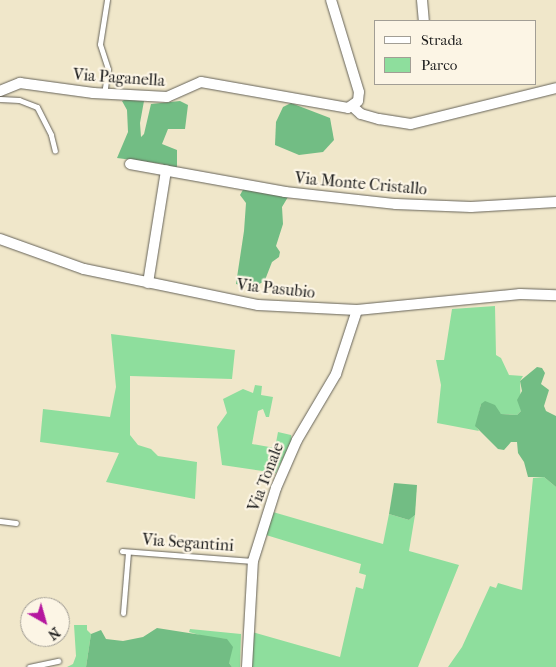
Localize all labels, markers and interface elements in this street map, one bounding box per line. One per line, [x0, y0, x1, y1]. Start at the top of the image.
legend [374, 20, 536, 85]
text: Strada [421, 31, 463, 49]
text: Parco [421, 56, 457, 74]
street label: Via Paganella [72, 65, 166, 91]
street label: Via Monte Cristallo [294, 169, 428, 199]
street label: Via Pasubio [236, 275, 316, 303]
street label: Via Tonale [244, 440, 288, 514]
street label: Via Segantini [142, 530, 234, 556]
north arrow [20, 597, 70, 647]
text: N [45, 623, 63, 643]

